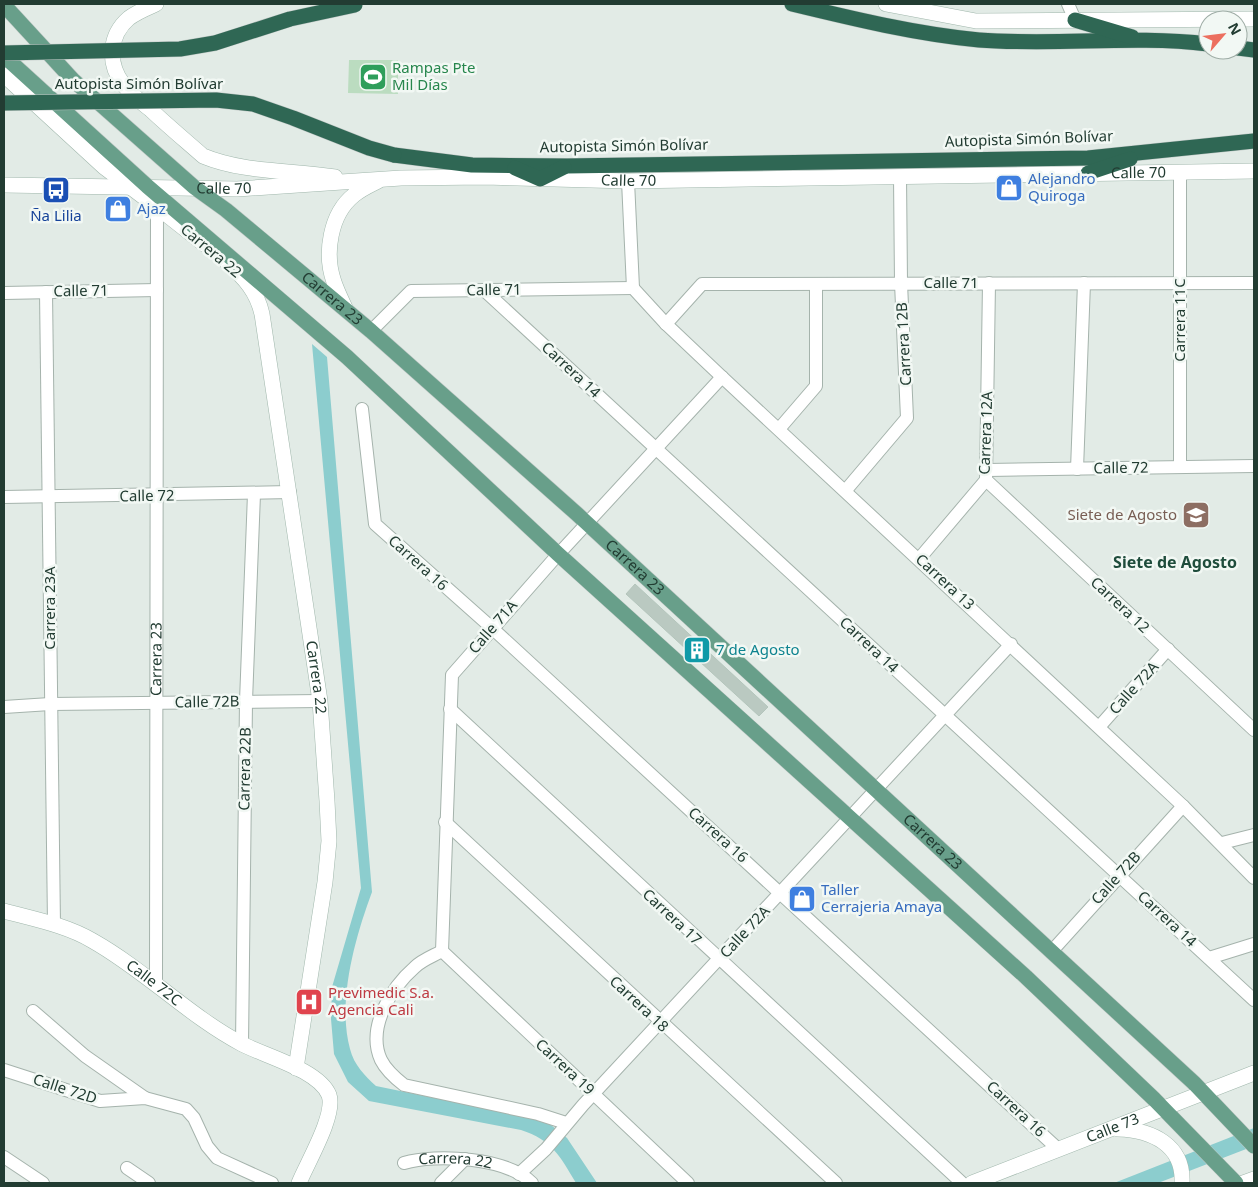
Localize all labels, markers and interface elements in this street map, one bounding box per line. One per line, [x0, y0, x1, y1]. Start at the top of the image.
north arrow [1198, 10, 1248, 60]
text: N [1224, 19, 1246, 38]
place label: Rampas Pte Mil Días [392, 57, 475, 94]
sports icon: Rampas Pte Mil Días [358, 62, 388, 92]
street label: Autopista Simón Bolívar [55, 73, 223, 93]
street label: Autopista Simón Bolívar [944, 125, 1114, 151]
street label: Autopista Simón Bolívar [540, 134, 708, 156]
street label: Calle 70 [1111, 161, 1166, 182]
place label: Alejandro Quiroga [1028, 168, 1096, 205]
street label: Calle 70 [601, 169, 656, 190]
shop icon: Alejandro Quiroga [994, 173, 1024, 203]
bus stop icon: Ña Lilia [41, 175, 71, 205]
street label: Calle 70 [196, 177, 252, 198]
shop icon: Ajaz [103, 194, 133, 224]
place label: Ajaz [137, 198, 166, 218]
place label: Ña Lilia [30, 205, 82, 225]
street label: Carrera 22 [177, 219, 246, 282]
street label: Carrera 23 [298, 266, 367, 329]
street label: Calle 71 [923, 272, 979, 292]
street label: Carrera 11C [1169, 278, 1189, 362]
street label: Calle 71 [466, 279, 522, 299]
street label: Calle 71 [53, 280, 109, 300]
street label: Carrera 12B [891, 302, 915, 386]
street label: Carrera 14 [538, 337, 606, 402]
street label: Carrera 12A [974, 391, 996, 475]
street label: Calle 72 [1093, 457, 1149, 477]
street label: Calle 72 [119, 485, 175, 505]
school or university icon: Siete de Agosto [1181, 500, 1211, 530]
place label: Siete de Agosto [1068, 504, 1177, 524]
street label: Carrera 16 [385, 530, 453, 594]
street label: Carrera 23 [602, 534, 670, 599]
street label: Carrera 13 [912, 549, 979, 614]
district label: Siete de Agosto [1113, 551, 1237, 573]
street label: Carrera 23A [39, 566, 59, 650]
street label: Carrera 12 [1087, 572, 1154, 637]
street label: Calle 71A [463, 595, 521, 657]
street label: Carrera 14 [836, 612, 904, 677]
street label: Carrera 23 [145, 622, 165, 696]
building icon: 7 de Agosto [682, 635, 712, 665]
street label: Carrera 22 [302, 639, 332, 715]
place label: 7 de Agosto [716, 639, 800, 659]
street label: Calle 72A [1104, 656, 1163, 718]
street label: Calle 72B [174, 690, 240, 712]
street label: Carrera 22B [233, 727, 255, 811]
street label: Carrera 16 [685, 802, 753, 866]
street label: Carrera 23 [899, 809, 967, 874]
street label: Calle 72B [1086, 847, 1144, 908]
place label: Taller Cerrajeria Amaya [821, 879, 942, 916]
street label: Carrera 17 [639, 884, 706, 949]
shop icon: Taller Cerrajeria Amaya [787, 884, 817, 914]
street label: Carrera 14 [1134, 886, 1202, 951]
street label: Calle 72A [715, 901, 774, 962]
street label: Calle 72C [123, 954, 187, 1010]
street label: Carrera 18 [606, 971, 673, 1036]
place label: Previmedic S.a. Agencia Cali [328, 982, 434, 1019]
hospital icon: Previmedic S.a. Agencia Cali [294, 987, 324, 1017]
street label: Carrera 19 [532, 1034, 599, 1099]
street label: Calle 72D [31, 1068, 100, 1108]
street label: Carrera 16 [983, 1076, 1050, 1141]
street label: Calle 73 [1083, 1108, 1142, 1147]
street label: Carrera 22 [417, 1147, 494, 1172]

